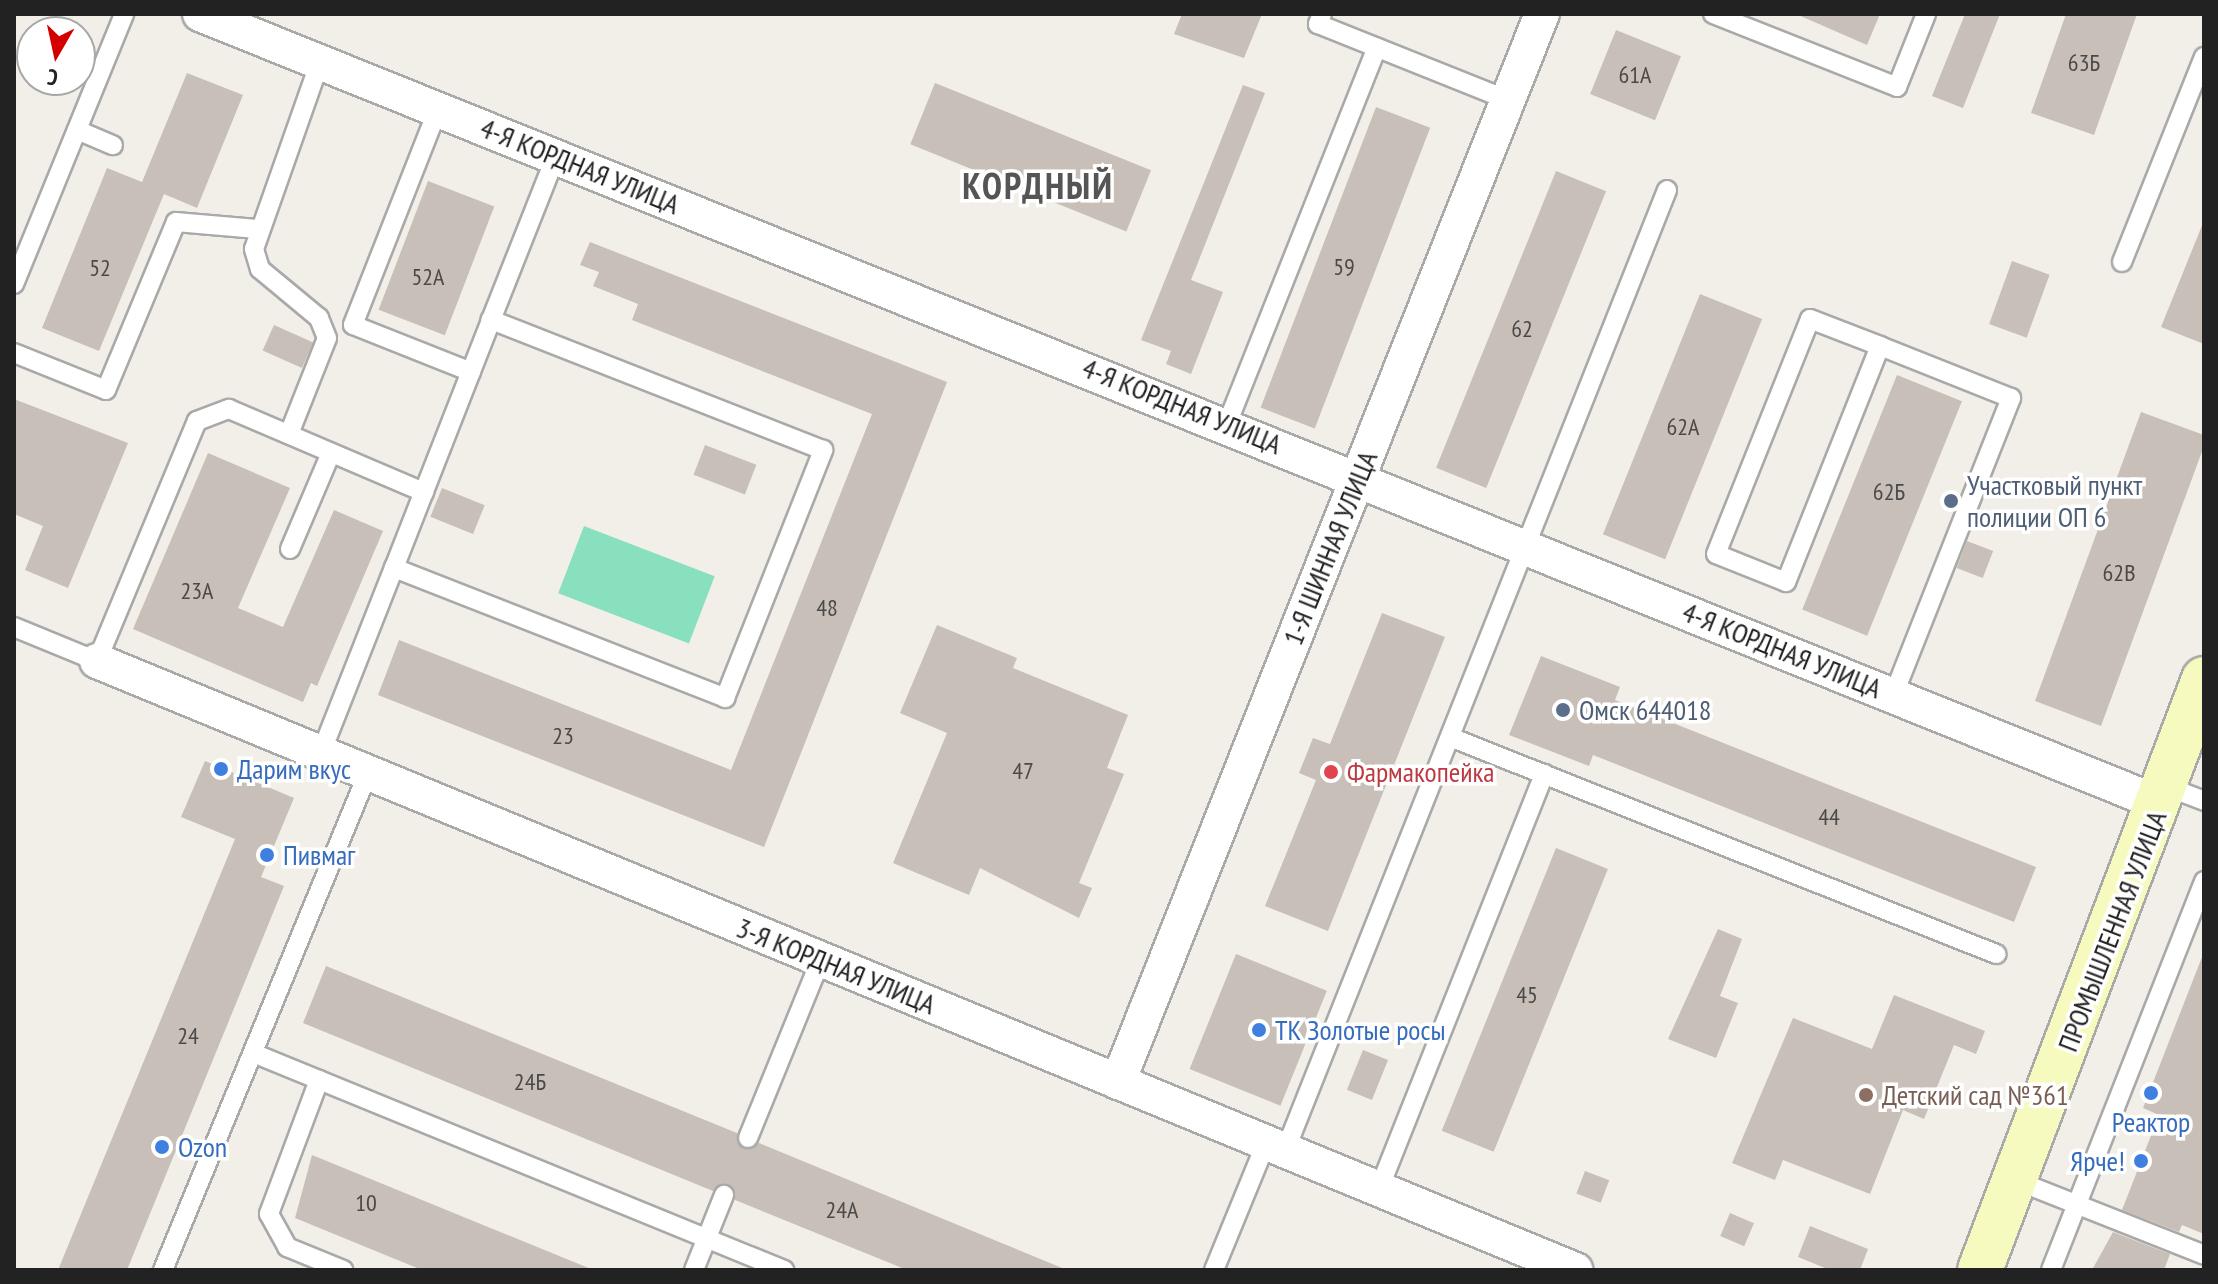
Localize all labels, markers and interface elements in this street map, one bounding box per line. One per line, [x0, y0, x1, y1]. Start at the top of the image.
north arrow [16, 16, 96, 96]
house number: 63Б [2068, 49, 2100, 77]
house number: 61А [1619, 61, 1651, 89]
text: С [45, 63, 60, 92]
street label: 4-Я КОРДНАЯ УЛИЦА [475, 111, 685, 221]
district label: КОРДНЫЙ [962, 164, 1114, 208]
house number: 59 [1333, 253, 1355, 281]
house number: 52 [89, 254, 111, 282]
house number: 52А [412, 263, 444, 291]
house number: 62 [1511, 315, 1533, 343]
street label: 4-Я КОРДНАЯ УЛИЦА [1077, 351, 1287, 461]
house number: 62А [1667, 413, 1699, 441]
street label: 1-Я ШИННАЯ УЛИЦА [1276, 446, 1384, 650]
place label: Участковый пункт полиции ОП 6 [1967, 468, 2142, 534]
house number: 62Б [1873, 478, 1905, 506]
marker: Участковый пункт полиции ОП 6 [1942, 492, 1960, 510]
house number: 62В [2103, 559, 2135, 587]
house number: 23А [181, 577, 213, 605]
house number: 48 [816, 594, 838, 622]
street label: 4-Я КОРДНАЯ УЛИЦА [1677, 595, 1887, 705]
place label: Омск 644018 [1579, 693, 1711, 727]
marker: Омск 644018 [1554, 701, 1572, 719]
house number: 23 [552, 722, 574, 750]
place label: Дарим вкус [237, 752, 351, 786]
place label: Фармакопейка [1347, 755, 1495, 789]
house number: 47 [1012, 757, 1034, 785]
marker: Дарим вкус [212, 760, 230, 778]
marker: Фармакопейка [1322, 763, 1340, 781]
house number: 44 [1818, 803, 1840, 831]
street label: ПРОМЫШЛЕННАЯ УЛИЦА [2051, 806, 2173, 1056]
place label: Пивмаг [283, 838, 355, 872]
marker: Пивмаг [258, 846, 276, 864]
street label: 3-Я КОРДНАЯ УЛИЦА [731, 911, 941, 1021]
house number: 45 [1516, 981, 1538, 1009]
place label: ТК Золотые росы [1275, 1013, 1445, 1047]
marker: ТК Золотые росы [1250, 1021, 1268, 1039]
house number: 24 [177, 1022, 199, 1050]
house number: 24Б [514, 1068, 546, 1096]
place label: Детский сад №361 [1882, 1078, 2069, 1112]
marker: Реактор [2142, 1084, 2160, 1102]
marker: Детский сад №361 [1857, 1086, 1875, 1104]
place label: Реактор [2112, 1105, 2190, 1139]
place label: Ozon [178, 1130, 227, 1164]
marker: Ozon [153, 1138, 171, 1156]
place label: Ярче! [2070, 1144, 2125, 1178]
marker: Ярче! [2132, 1152, 2150, 1170]
house number: 10 [355, 1189, 377, 1217]
house number: 24А [826, 1196, 858, 1224]

